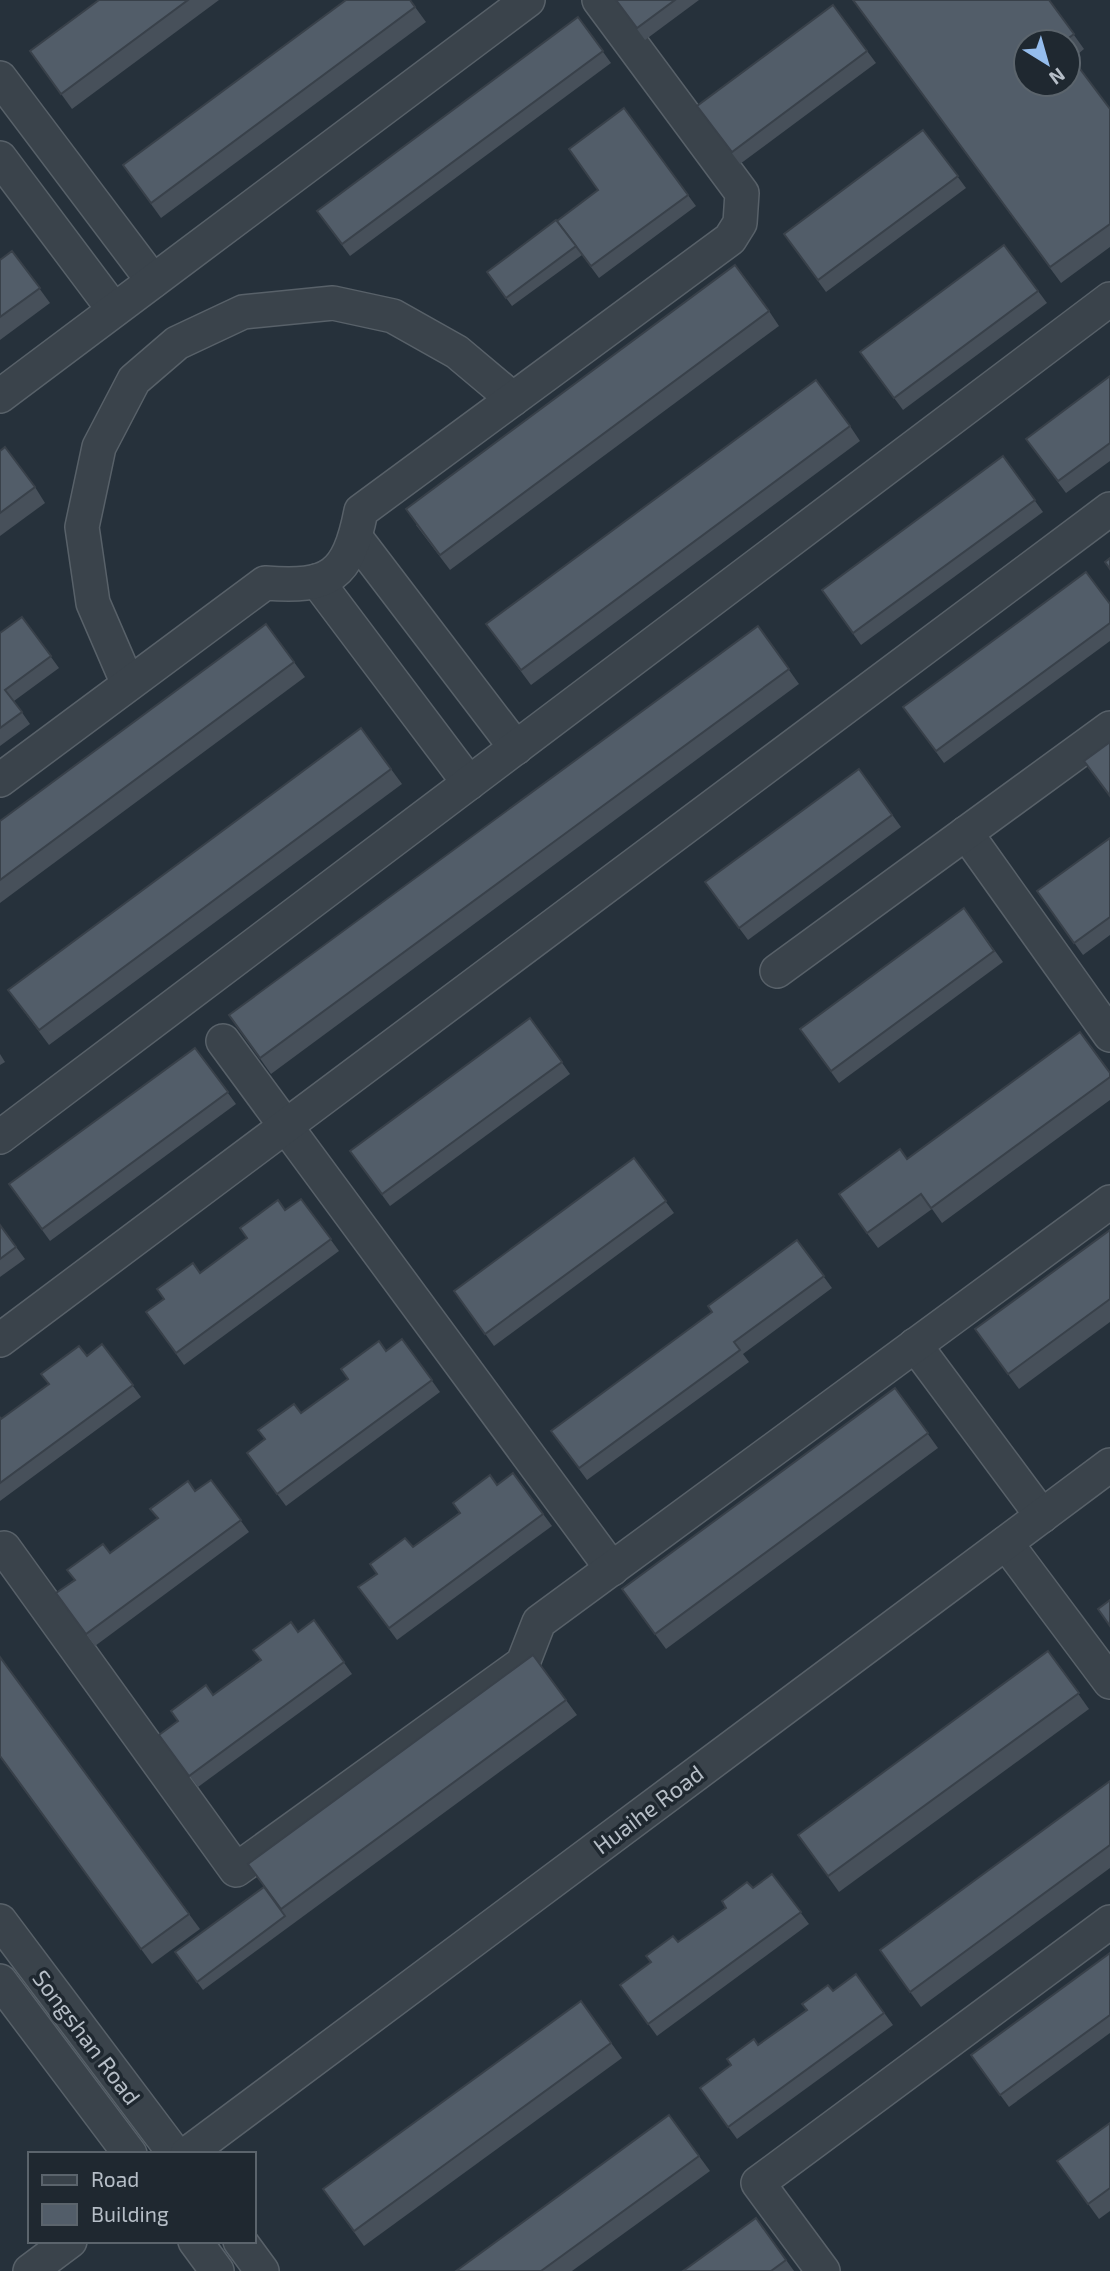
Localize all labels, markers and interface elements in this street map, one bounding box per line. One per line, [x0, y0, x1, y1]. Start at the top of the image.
north arrow [1012, 28, 1082, 98]
text: N [1045, 64, 1070, 90]
street label: Huaihe Road [587, 1759, 709, 1859]
street label: Songshan Road [27, 1964, 147, 2110]
legend [28, 2152, 256, 2243]
text: Road [91, 2166, 139, 2191]
text: Building [91, 2201, 169, 2226]

